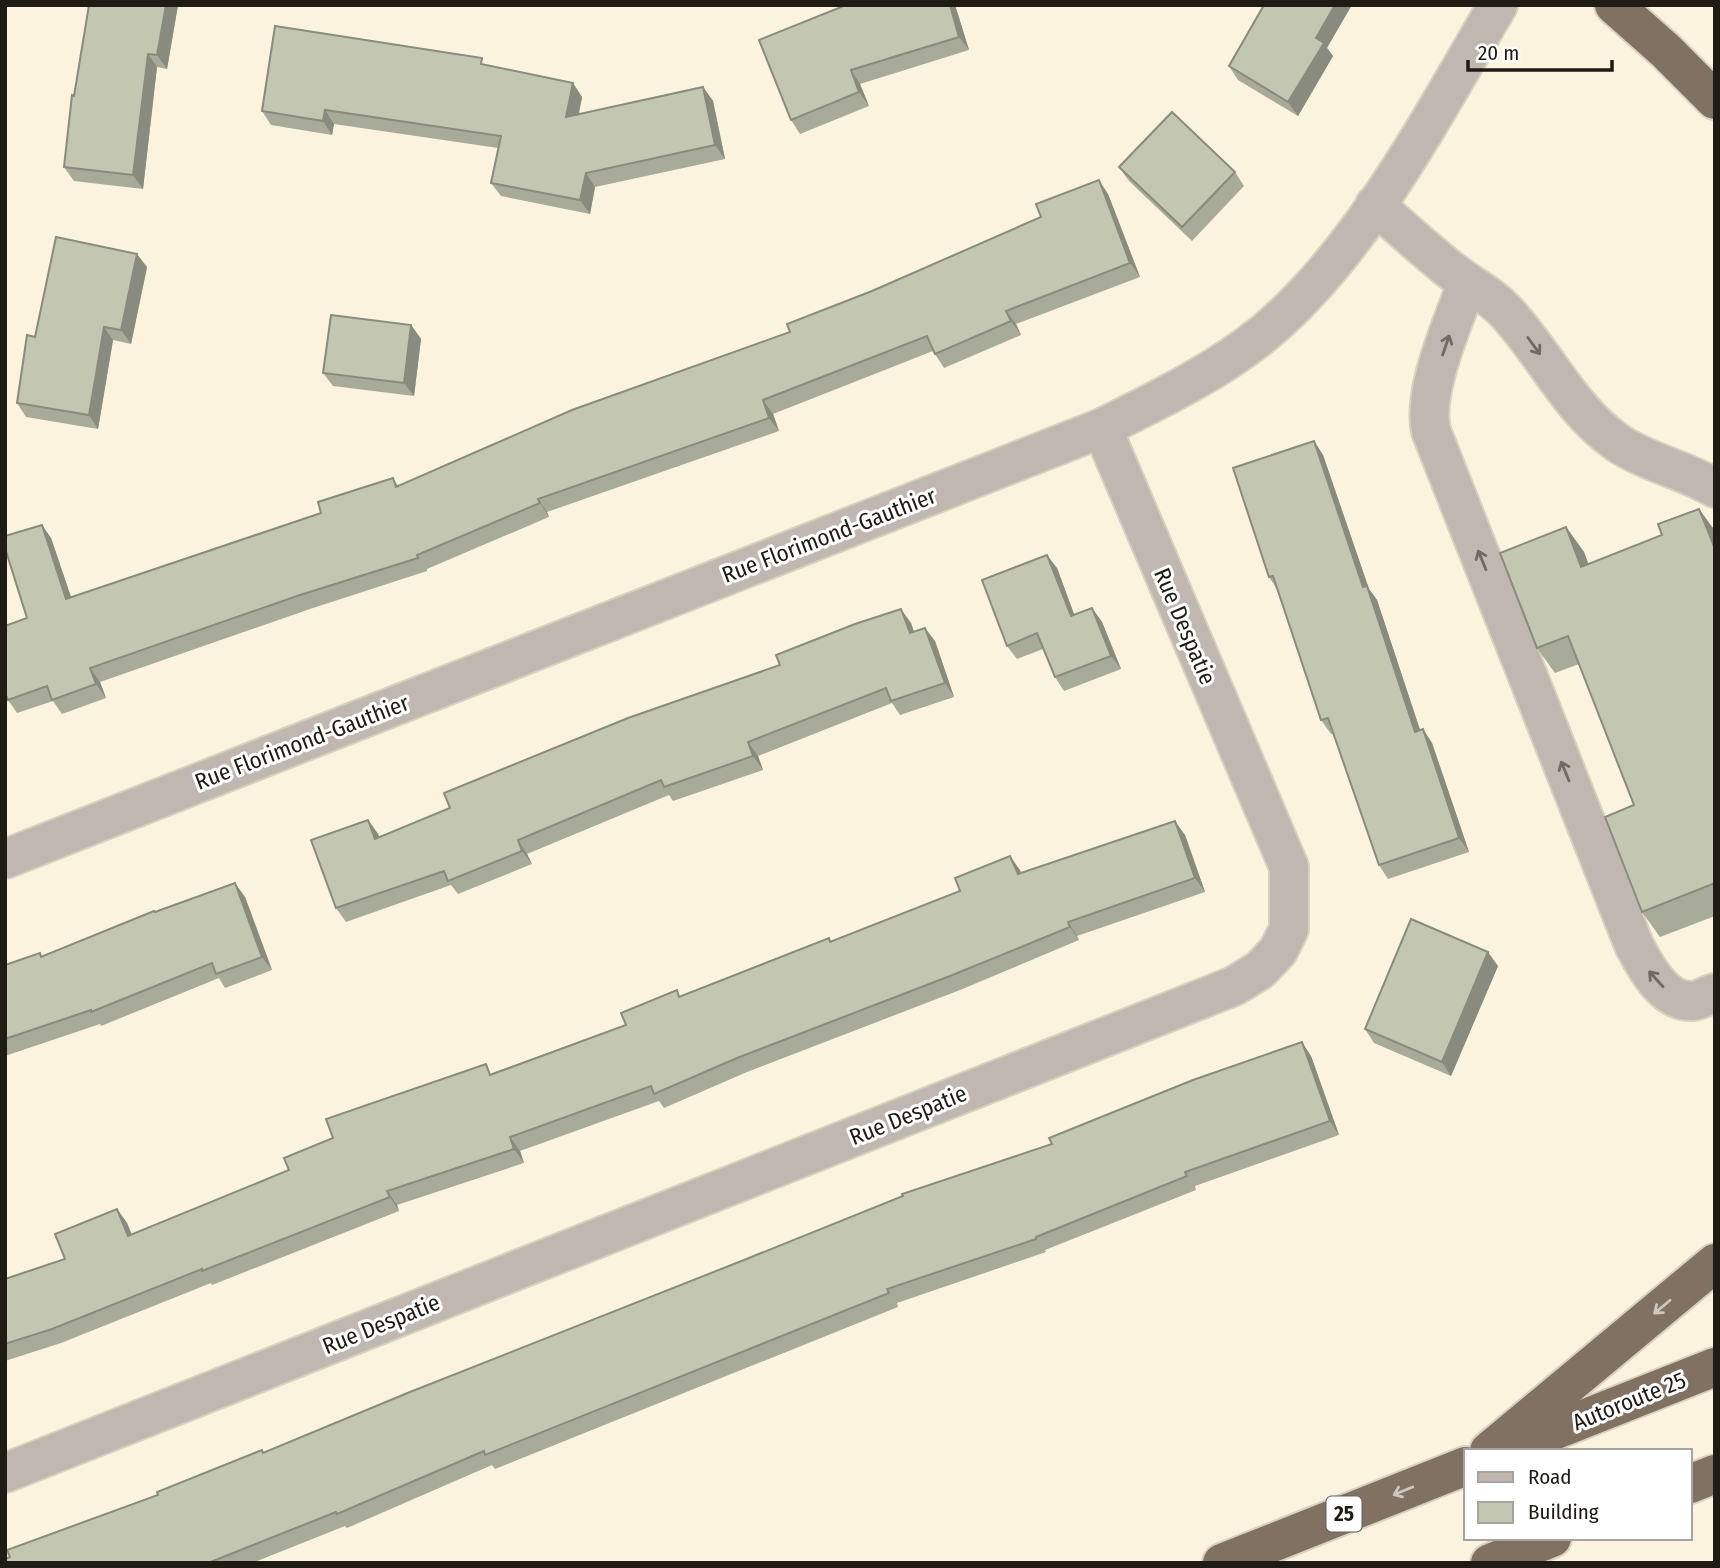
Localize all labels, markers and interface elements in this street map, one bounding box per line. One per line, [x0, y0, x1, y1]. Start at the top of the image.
scale bar [1468, 28, 1612, 72]
text: 20 m [1478, 40, 1519, 66]
one-way arrow [1441, 335, 1453, 357]
one-way arrow [1526, 337, 1541, 355]
street label: Rue Florimond-Gauthier [718, 481, 940, 589]
one-way arrow [1474, 549, 1487, 571]
street label: Rue Despatie [1148, 564, 1222, 688]
street label: Rue Florimond-Gauthier [191, 688, 413, 796]
one-way arrow [1558, 761, 1571, 783]
one-way arrow [1647, 971, 1664, 988]
street label: Rue Despatie [845, 1079, 971, 1151]
street label: Rue Despatie [318, 1288, 444, 1360]
one-way arrow [1654, 1299, 1672, 1314]
street label: Autoroute 25 [1568, 1366, 1690, 1436]
legend [1464, 1449, 1692, 1540]
text: Road [1528, 1464, 1572, 1490]
one-way arrow [1392, 1485, 1414, 1498]
road number: 25 [1326, 1496, 1362, 1532]
text: Building [1528, 1499, 1599, 1525]

